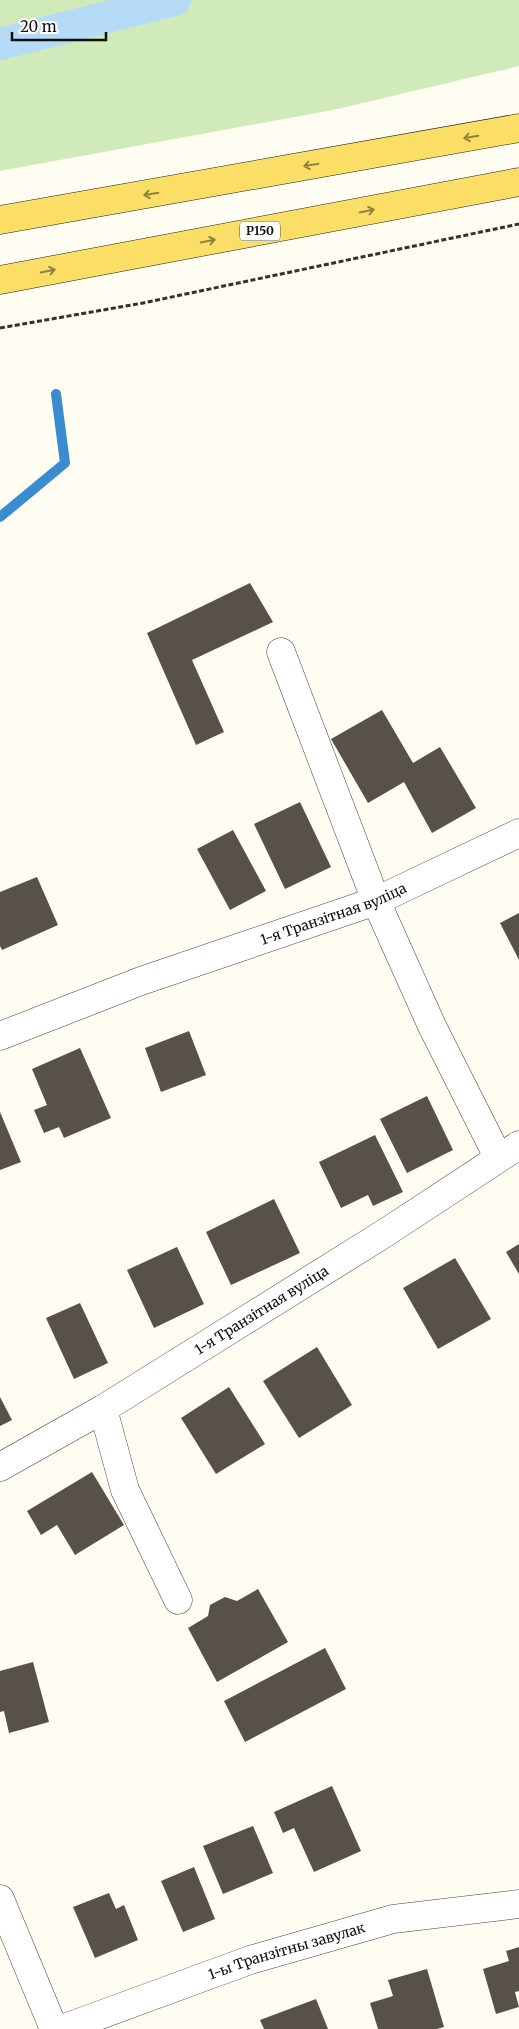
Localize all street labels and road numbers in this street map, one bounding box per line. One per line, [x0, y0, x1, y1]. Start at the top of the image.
road number: Р150 [240, 222, 280, 240]
street label: 1-я Транзітная вуліца [258, 879, 410, 949]
street label: 1-я Транзітная вуліца [191, 1261, 332, 1359]
street label: 1-ы Транзітны завулак [206, 1918, 367, 1984]

